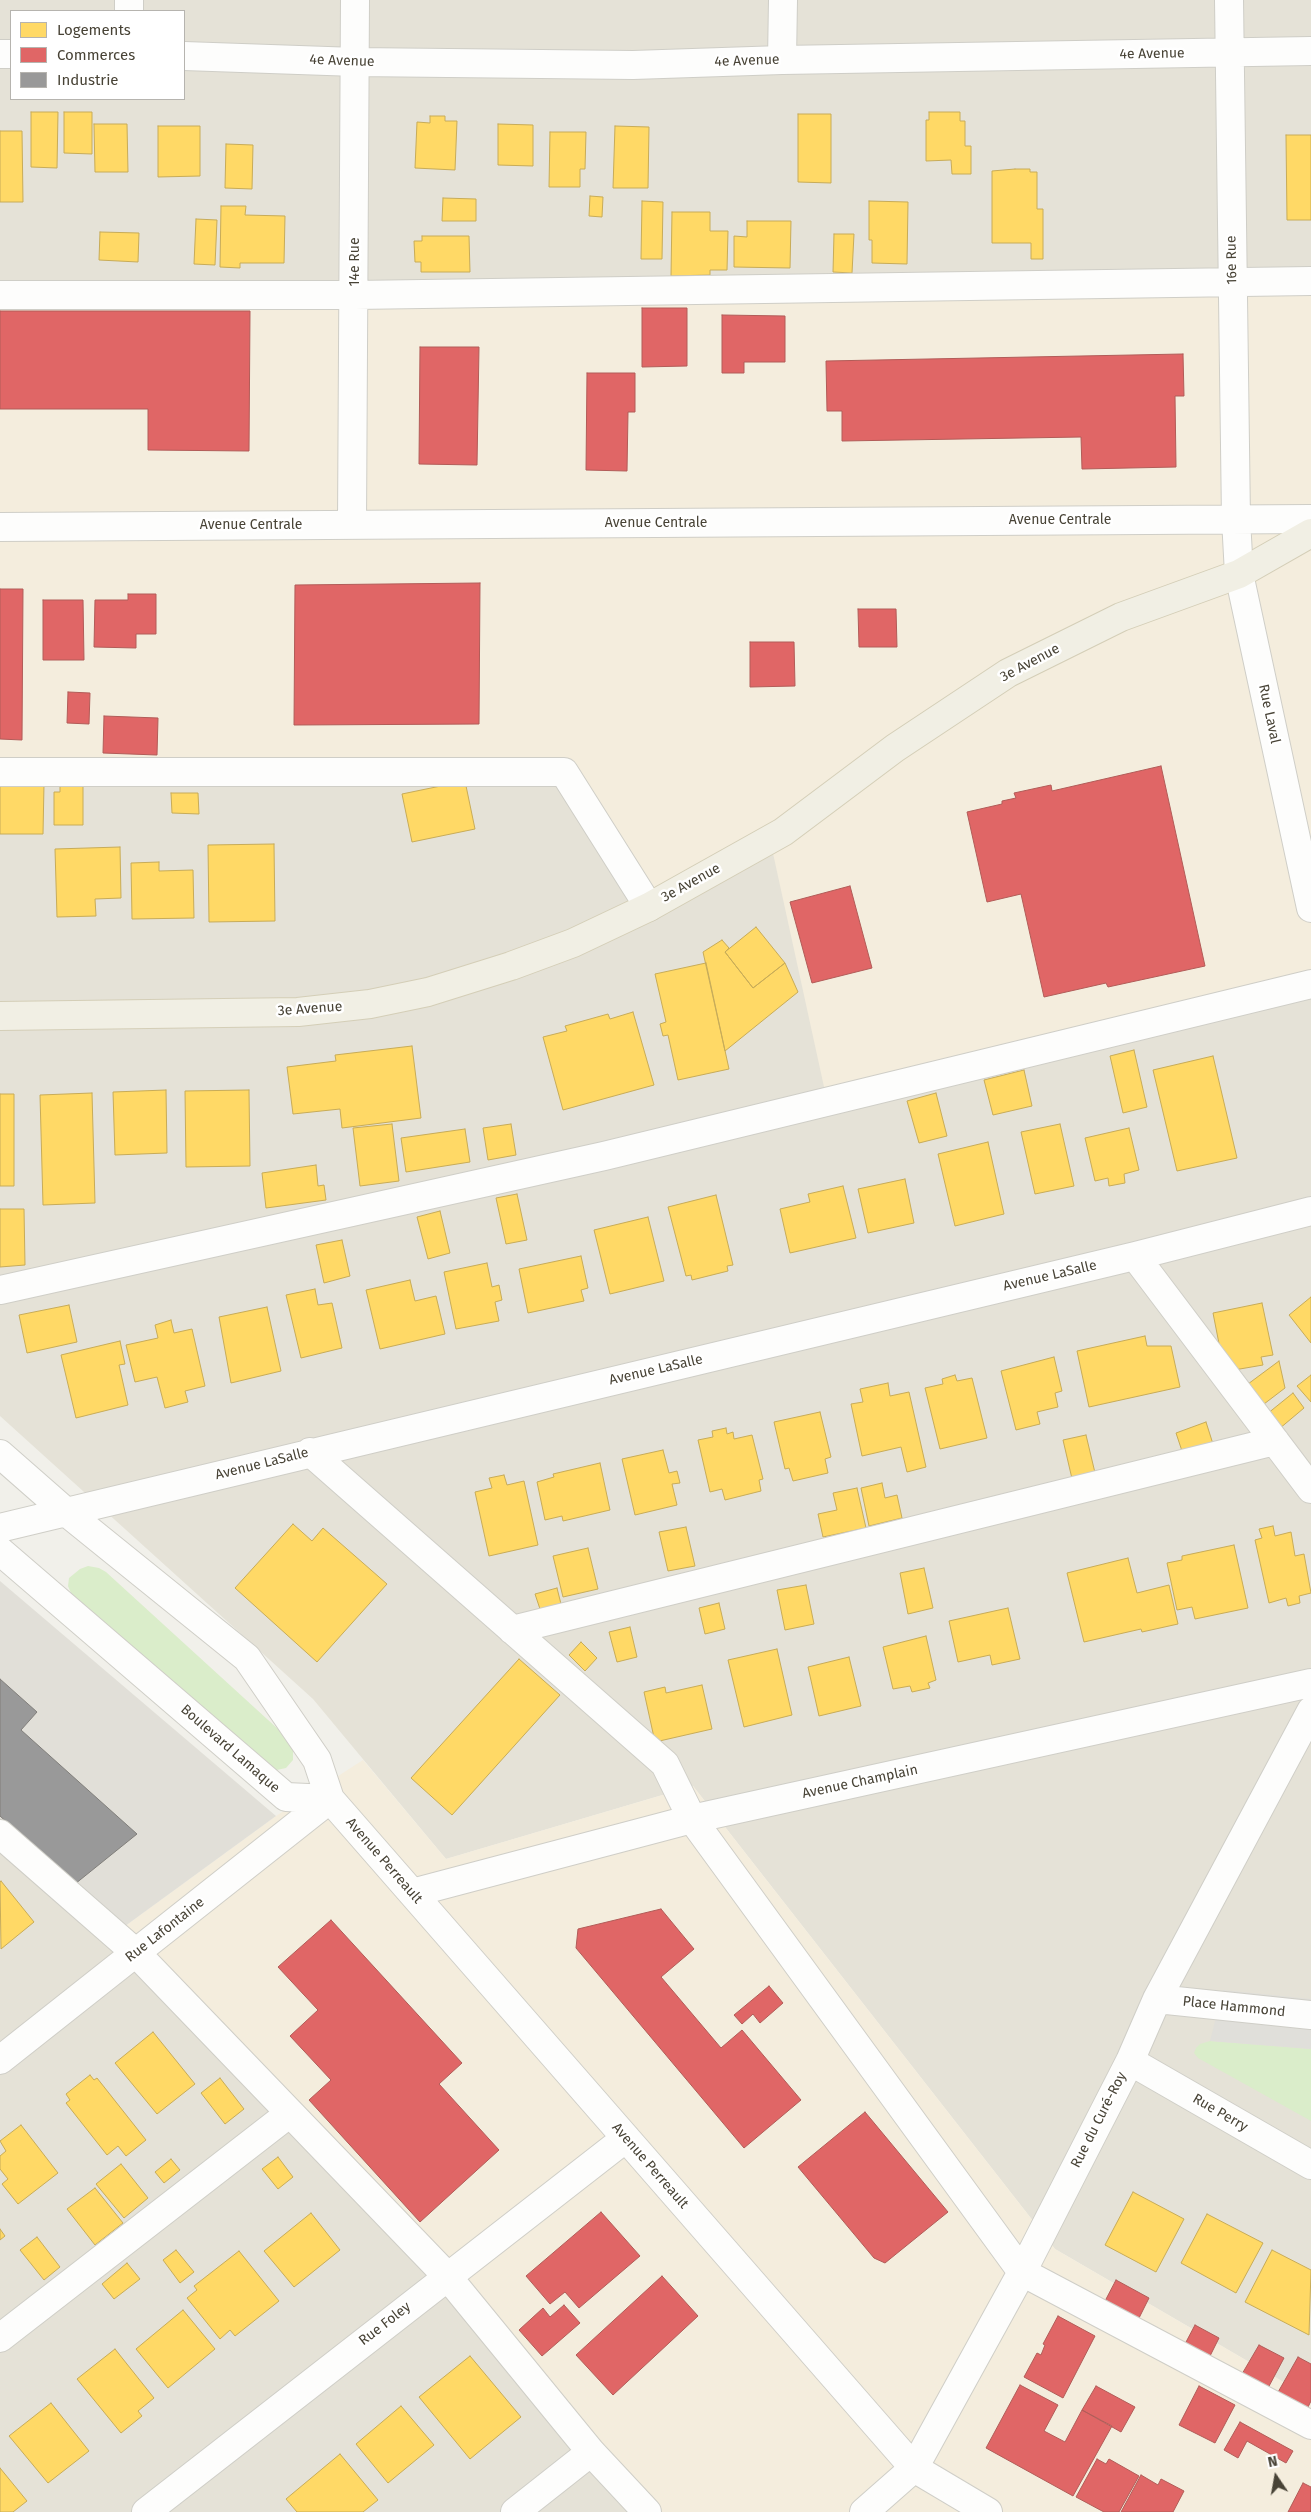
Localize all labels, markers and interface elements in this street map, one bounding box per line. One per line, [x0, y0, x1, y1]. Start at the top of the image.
legend [10, 10, 185, 100]
text: Logements [57, 21, 131, 39]
street label: 4e Avenue [1119, 45, 1185, 63]
text: Commerces [57, 46, 135, 64]
street label: 4e Avenue [309, 51, 375, 71]
street label: 4e Avenue [714, 51, 780, 71]
text: Industrie [57, 71, 119, 89]
street label: 16e Rue [1223, 235, 1241, 285]
street label: 14e Rue [347, 237, 363, 287]
street label: Avenue Centrale [1009, 512, 1111, 528]
street label: Avenue Centrale [605, 515, 707, 531]
street label: Avenue Centrale [200, 517, 302, 533]
street label: 3e Avenue [997, 640, 1063, 686]
street label: Rue Laval [1255, 683, 1283, 745]
street label: 3e Avenue [659, 860, 723, 906]
street label: 3e Avenue [277, 998, 343, 1020]
street label: Avenue LaSalle [1002, 1257, 1098, 1295]
street label: Avenue LaSalle [608, 1351, 704, 1389]
street label: Avenue LaSalle [214, 1444, 310, 1484]
street label: Boulevard Lamaque [177, 1701, 283, 1797]
street label: Avenue Champlain [801, 1762, 919, 1802]
street label: Avenue Perreault [342, 1815, 426, 1907]
street label: Rue Lafontaine [122, 1894, 208, 1966]
street label: Place Hammond [1182, 1993, 1286, 2021]
street label: Rue du Curé-Roy [1068, 2069, 1130, 2171]
street label: Rue Perry [1189, 2090, 1251, 2136]
street label: Avenue Perreault [608, 2120, 692, 2212]
street label: Rue Foley [356, 2299, 414, 2349]
north arrow [1251, 2452, 1301, 2502]
text: N [1266, 2453, 1279, 2471]

